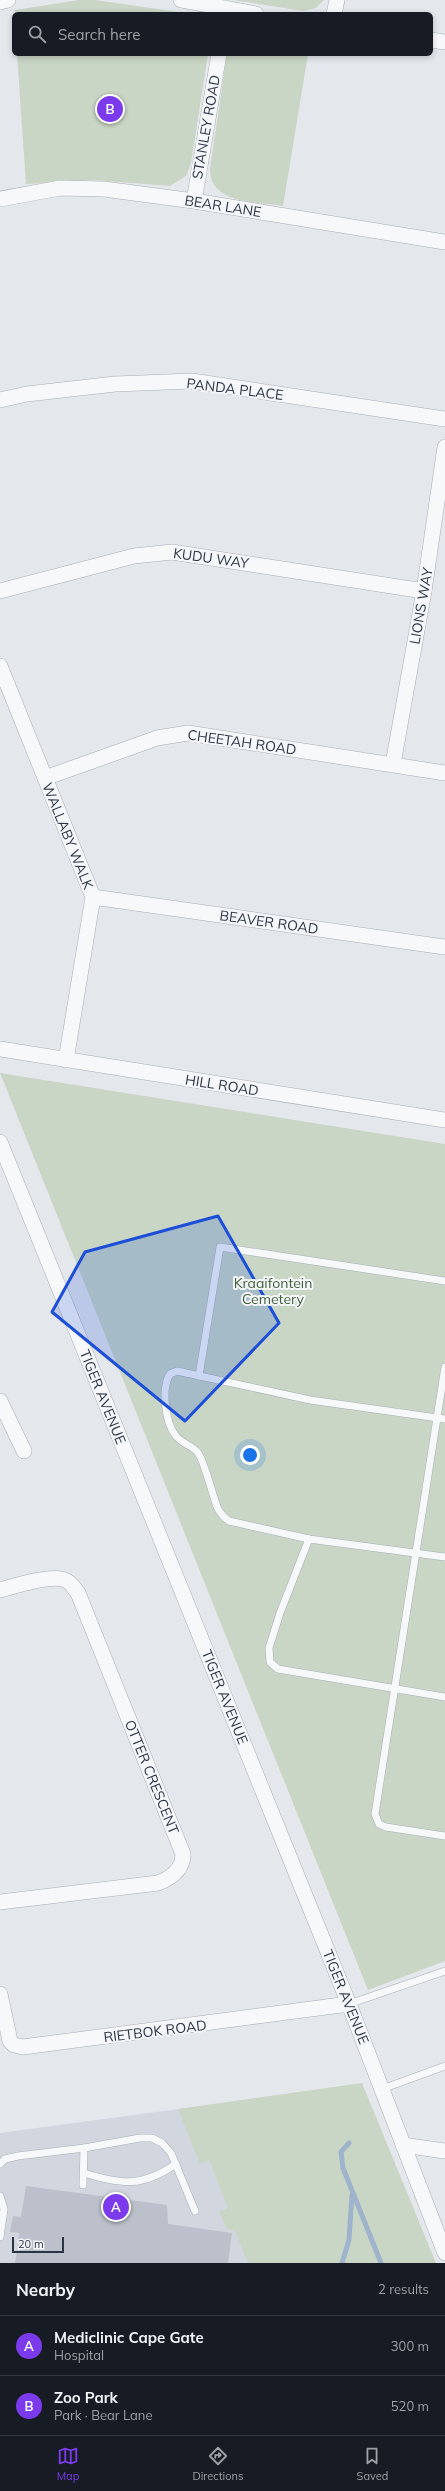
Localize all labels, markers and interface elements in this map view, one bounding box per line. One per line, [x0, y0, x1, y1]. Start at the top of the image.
search box [12, 12, 433, 56]
icon: search [26, 23, 48, 45]
text: Search here [58, 25, 140, 44]
street label: STANLEY ROAD [188, 73, 224, 181]
pin: B [97, 94, 123, 124]
street label: BEAR LANE [183, 191, 263, 221]
street label: PANDA PLACE [186, 374, 284, 404]
street label: KUDU WAY [172, 544, 250, 572]
street label: LIONS WAY [405, 566, 437, 646]
street label: CHEETAH ROAD [186, 725, 298, 759]
street label: WALLABY WALK [38, 780, 98, 893]
street label: BEAVER ROAD [219, 906, 319, 938]
street label: HILL ROAD [184, 1070, 260, 1100]
park label: Kraaifontein Cemetery [234, 1274, 312, 1308]
street label: TIGER AVENUE [76, 1347, 130, 1447]
your location [240, 1445, 260, 1465]
street label: TIGER AVENUE [198, 1647, 252, 1747]
street label: OTTER CRESCENT [121, 1717, 183, 1837]
street label: TIGER AVENUE [319, 1947, 373, 2047]
street label: RIETBOK ROAD [102, 2016, 208, 2046]
pin: A [103, 2192, 129, 2222]
scale bar [12, 2235, 64, 2254]
text: 20 m [18, 2237, 44, 2251]
text: Nearby [16, 2279, 75, 2300]
text: 2 results [378, 2281, 429, 2297]
text: Mediclinic Cape Gate [54, 2328, 204, 2347]
text: A [24, 2338, 34, 2354]
text: 300 m [391, 2338, 429, 2354]
text: Hospital [54, 2347, 104, 2363]
text: Zoo Park [54, 2388, 118, 2407]
text: B [25, 2398, 33, 2414]
text: 520 m [391, 2398, 429, 2414]
text: Park · Bear Lane [54, 2407, 153, 2423]
tab: Map [57, 2445, 79, 2483]
tab: Directions [193, 2445, 243, 2483]
tab: Saved [357, 2445, 388, 2483]

